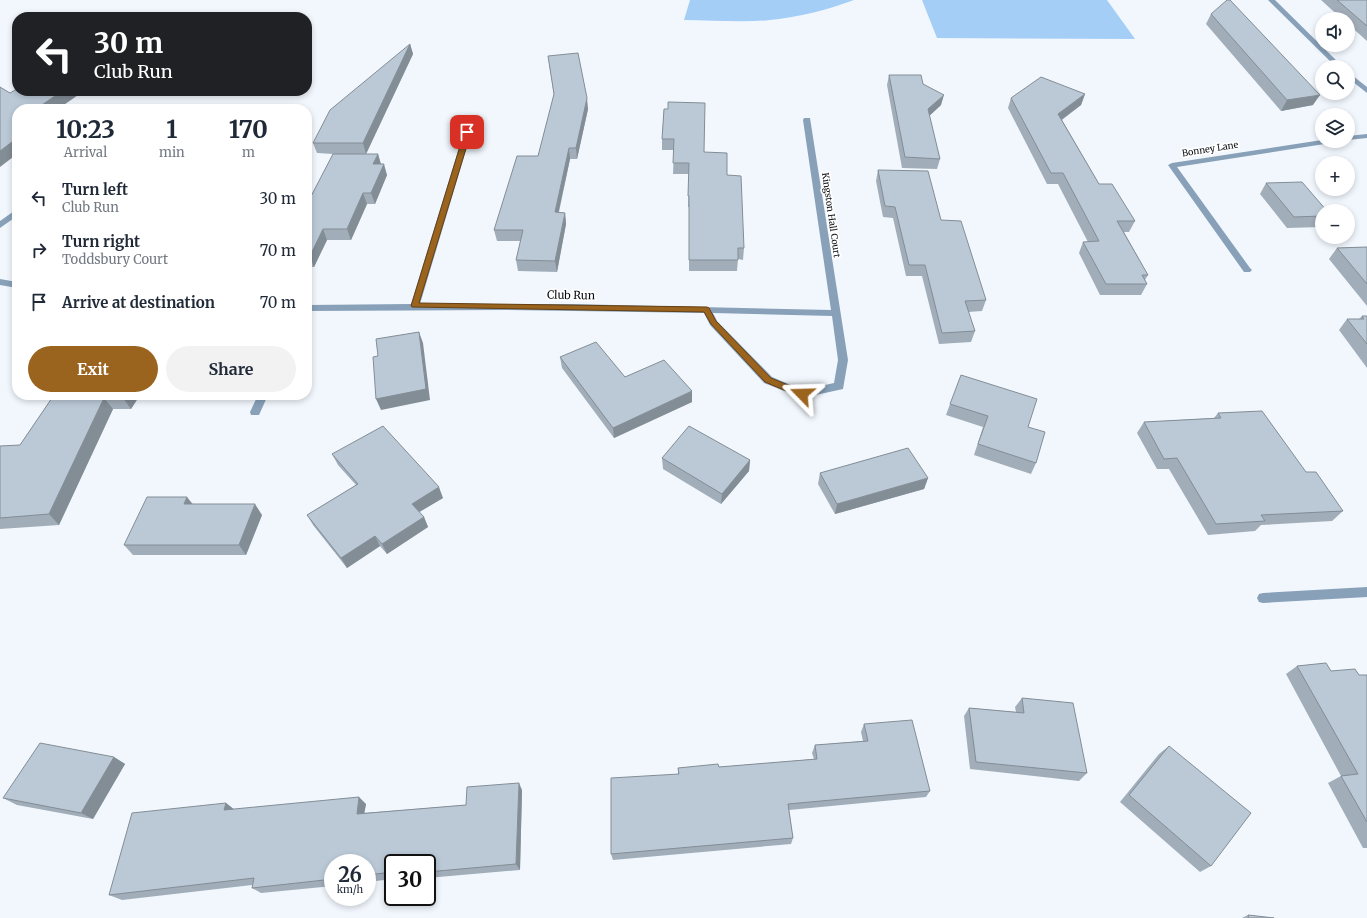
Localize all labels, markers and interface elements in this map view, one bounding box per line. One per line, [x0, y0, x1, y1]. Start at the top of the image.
map controls [1315, 12, 1355, 244]
button: sound [1315, 12, 1355, 52]
text: 30 m [94, 25, 163, 61]
icon: left [28, 28, 80, 80]
text: Club Run [94, 60, 173, 83]
button: search [1315, 60, 1355, 100]
button: layers [1315, 108, 1355, 148]
text: 10:23 [56, 114, 115, 145]
text: 1 [166, 114, 177, 145]
text: 170 [229, 114, 268, 145]
pin [450, 115, 484, 149]
icon: arrive [456, 121, 478, 143]
street label: Bonney Lane [1181, 139, 1239, 158]
text: Arrival [64, 144, 107, 161]
text: min [159, 144, 185, 161]
text: m [242, 144, 255, 161]
button: + [1315, 156, 1355, 196]
street label: Kingston Hall Court [820, 172, 843, 259]
text: Turn left [62, 180, 128, 199]
icon: left [28, 187, 50, 209]
text: 30 m [259, 189, 296, 208]
text: Club Run [62, 199, 119, 216]
button: − [1315, 204, 1355, 244]
text: Turn right [62, 232, 140, 251]
icon: right [28, 239, 50, 261]
text: 70 m [260, 241, 296, 260]
text: Toddsbury Court [62, 251, 168, 268]
street label: Club Run [547, 288, 596, 302]
icon: arrive [28, 291, 50, 313]
text: Arrive at destination [62, 293, 215, 312]
text: 70 m [260, 293, 296, 312]
button: Exit [28, 346, 158, 392]
button: Share [166, 346, 296, 392]
position arrow [781, 373, 823, 415]
speed limit sign: 30 [384, 854, 436, 906]
text: 26 [338, 862, 362, 887]
text: km/h [337, 883, 363, 896]

